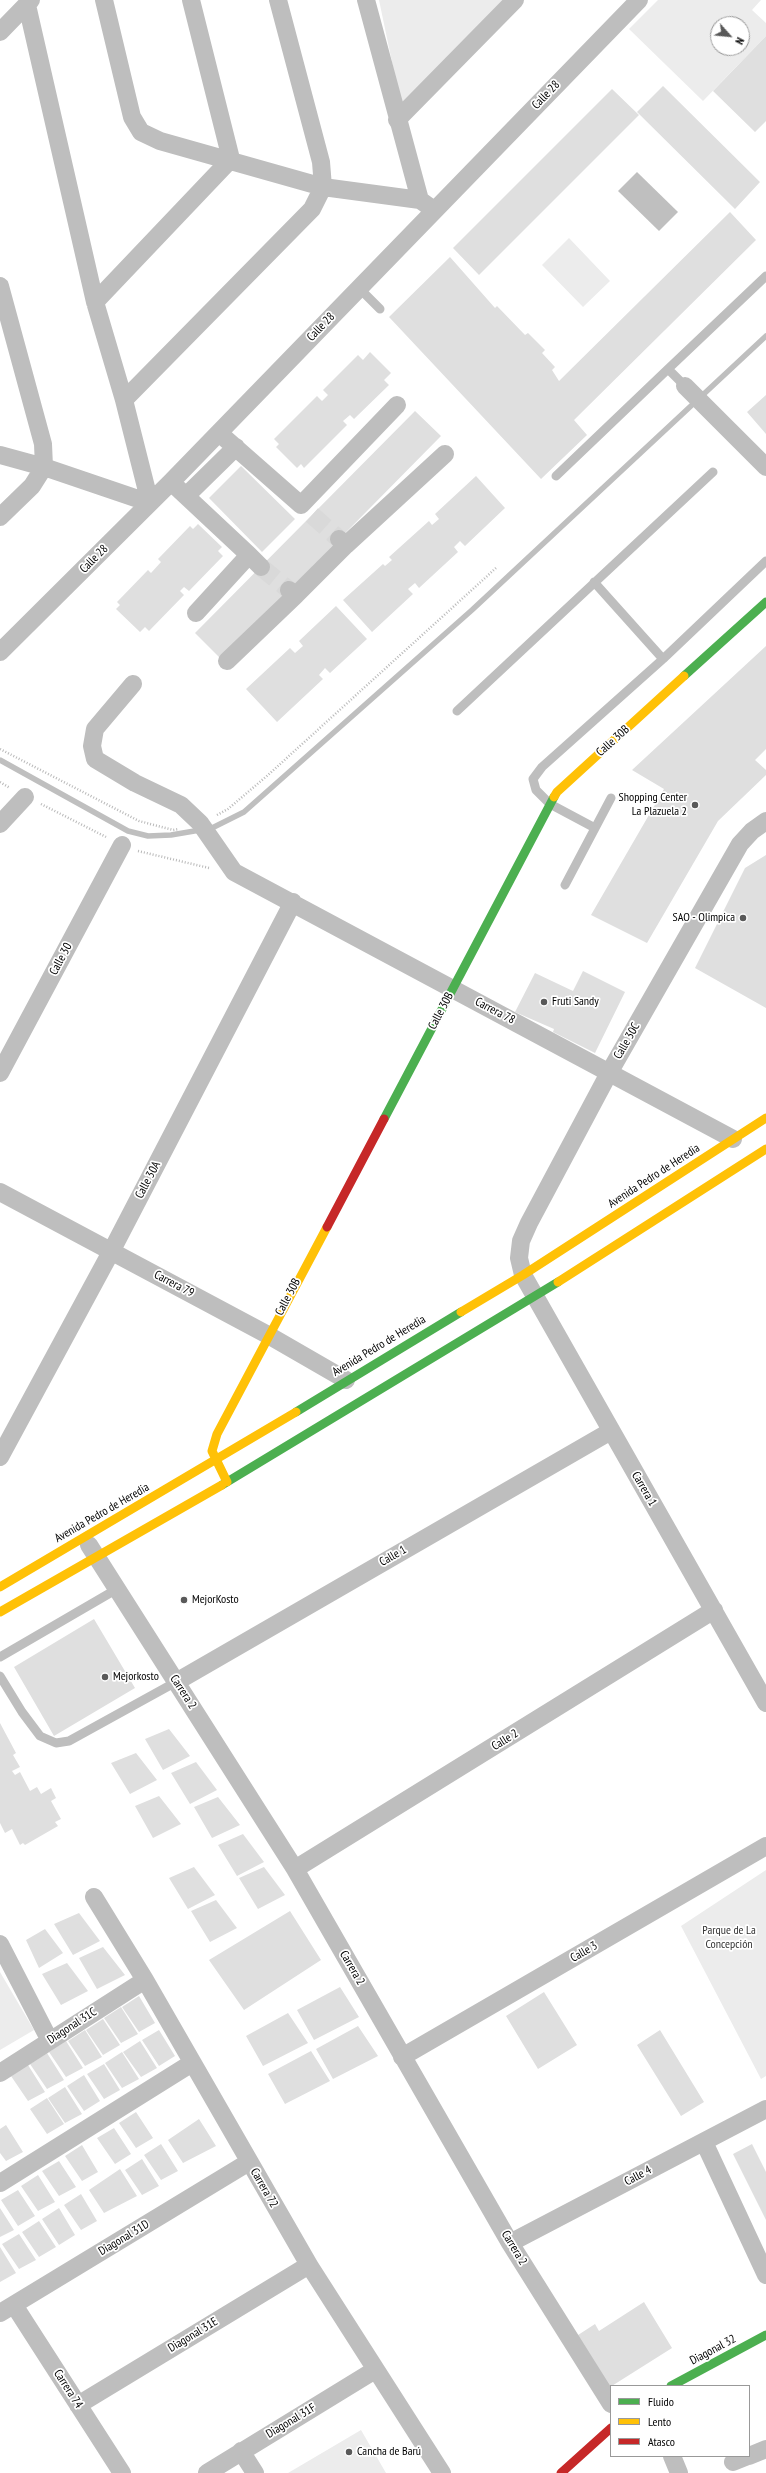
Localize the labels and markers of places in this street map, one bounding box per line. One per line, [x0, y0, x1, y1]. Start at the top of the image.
place label: Shopping Center La Plazuela 2 [619, 791, 687, 819]
marker: Shopping Center La Plazuela 2 [690, 800, 700, 810]
place label: SAO - Olimpica [673, 911, 735, 925]
marker: SAO - Olimpica [738, 913, 748, 923]
place label: Fruti Sandy [552, 995, 599, 1009]
marker: Fruti Sandy [539, 997, 549, 1007]
place label: MejorKosto [192, 1593, 239, 1607]
marker: MejorKosto [179, 1595, 189, 1605]
place label: Mejorkosto [113, 1670, 159, 1684]
marker: Mejorkosto [100, 1672, 110, 1682]
place label: Cancha de Barú [357, 2445, 421, 2459]
marker: Cancha de Barú [344, 2447, 354, 2457]

